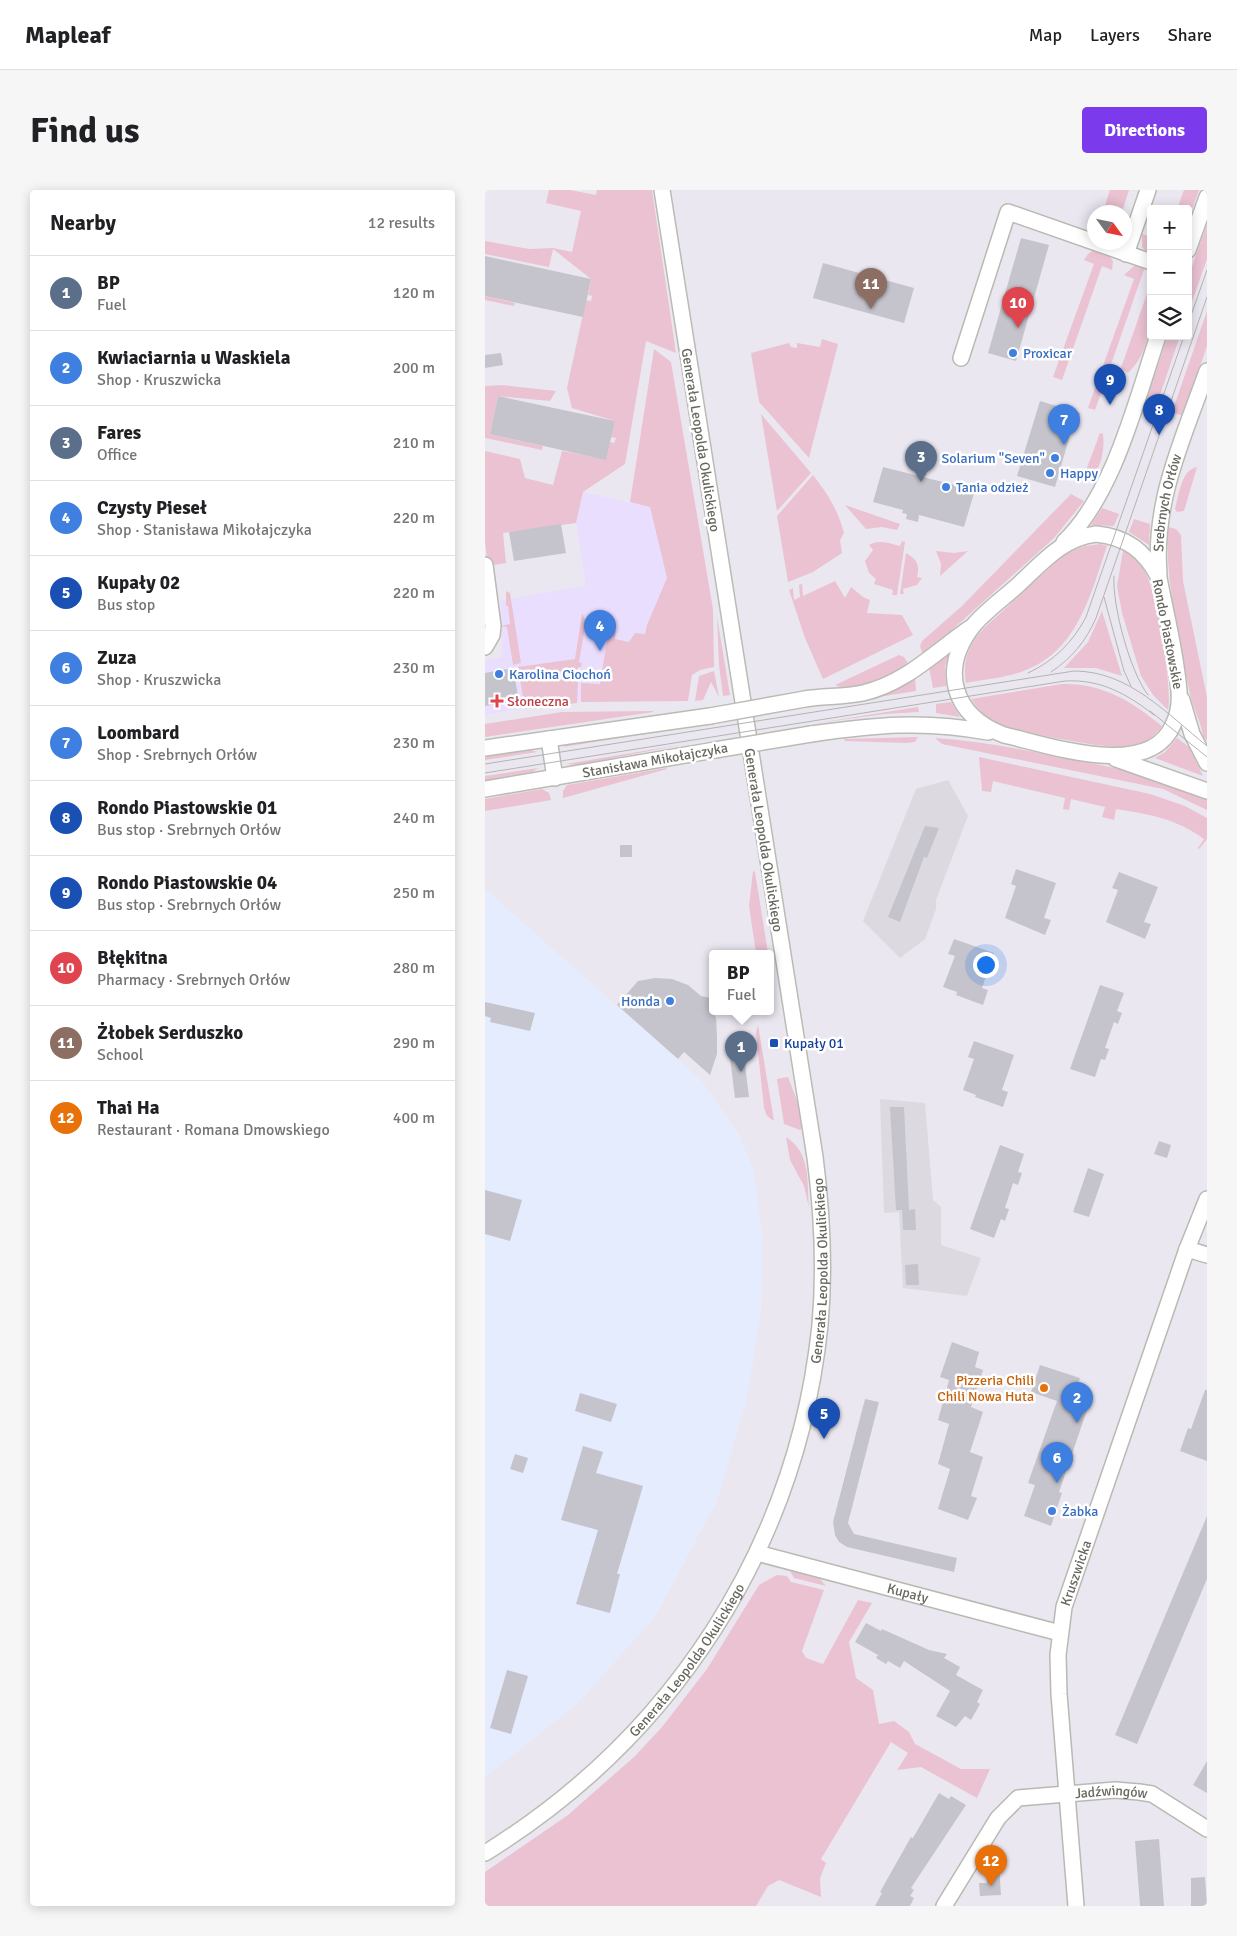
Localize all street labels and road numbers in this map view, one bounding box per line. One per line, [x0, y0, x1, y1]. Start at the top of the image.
street label: Generała Leopolda Okulickiego [678, 347, 723, 533]
street label: Srebrnych Orłów [1150, 452, 1185, 552]
street label: Rondo Piastowskie [1149, 578, 1187, 691]
street label: Stanisława Mikołajczyka [581, 739, 729, 782]
street label: Generała Leopolda Okulickiego [741, 747, 786, 933]
street label: Generała Leopolda Okulickiego [807, 1177, 831, 1365]
street label: Kruszwicka [1057, 1538, 1095, 1608]
street label: Kupały [885, 1580, 930, 1607]
street label: Generała Leopolda Okulickiego [626, 1581, 748, 1741]
street label: Jadźwingów [1074, 1782, 1149, 1802]

